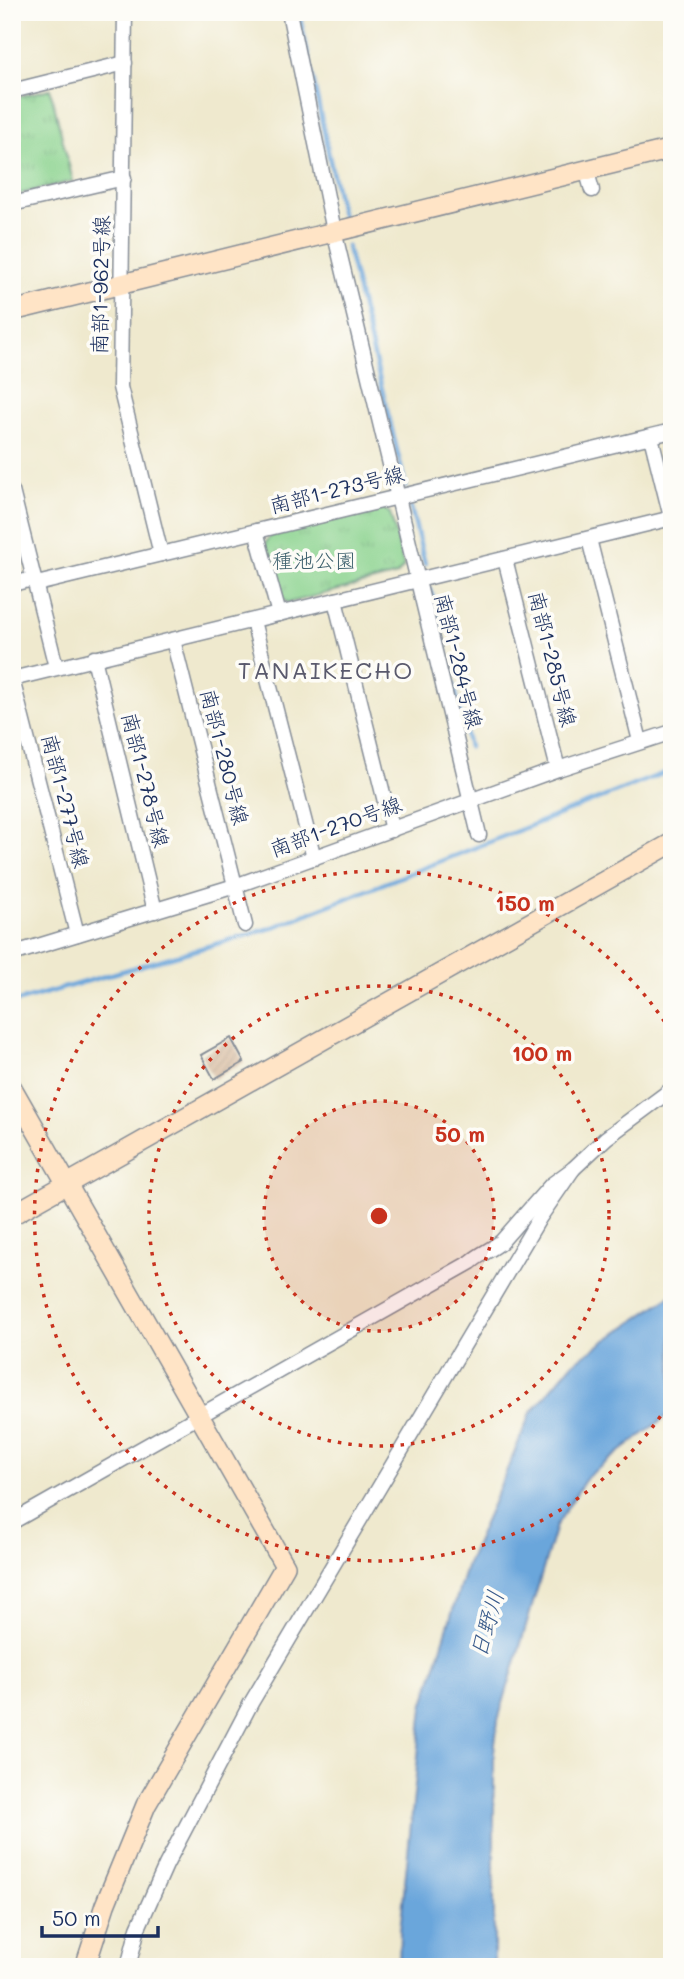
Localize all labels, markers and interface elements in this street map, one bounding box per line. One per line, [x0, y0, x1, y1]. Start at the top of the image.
street label: 南部1-962号線 [85, 215, 114, 355]
street label: 南部1-273号線 [266, 459, 407, 518]
park label: 種池公園 [272, 546, 356, 573]
street label: 南部1-285号線 [524, 588, 583, 729]
street label: 南部1-284号線 [430, 590, 489, 731]
district label: TANAIKECHO [238, 654, 414, 685]
street label: 南部1-280号線 [195, 686, 255, 828]
street label: 南部1-278号線 [117, 709, 176, 850]
street label: 南部1-277号線 [37, 731, 96, 871]
street label: 南部1-270号線 [266, 789, 405, 862]
text: 150 m [495, 889, 555, 916]
text: 100 m [512, 1039, 572, 1066]
text: 50 m [435, 1120, 485, 1147]
centre of rings [367, 1204, 391, 1228]
water label: 日野川 [462, 1586, 510, 1661]
scale bar [42, 1895, 158, 1939]
text: 50 m [52, 1904, 101, 1931]

